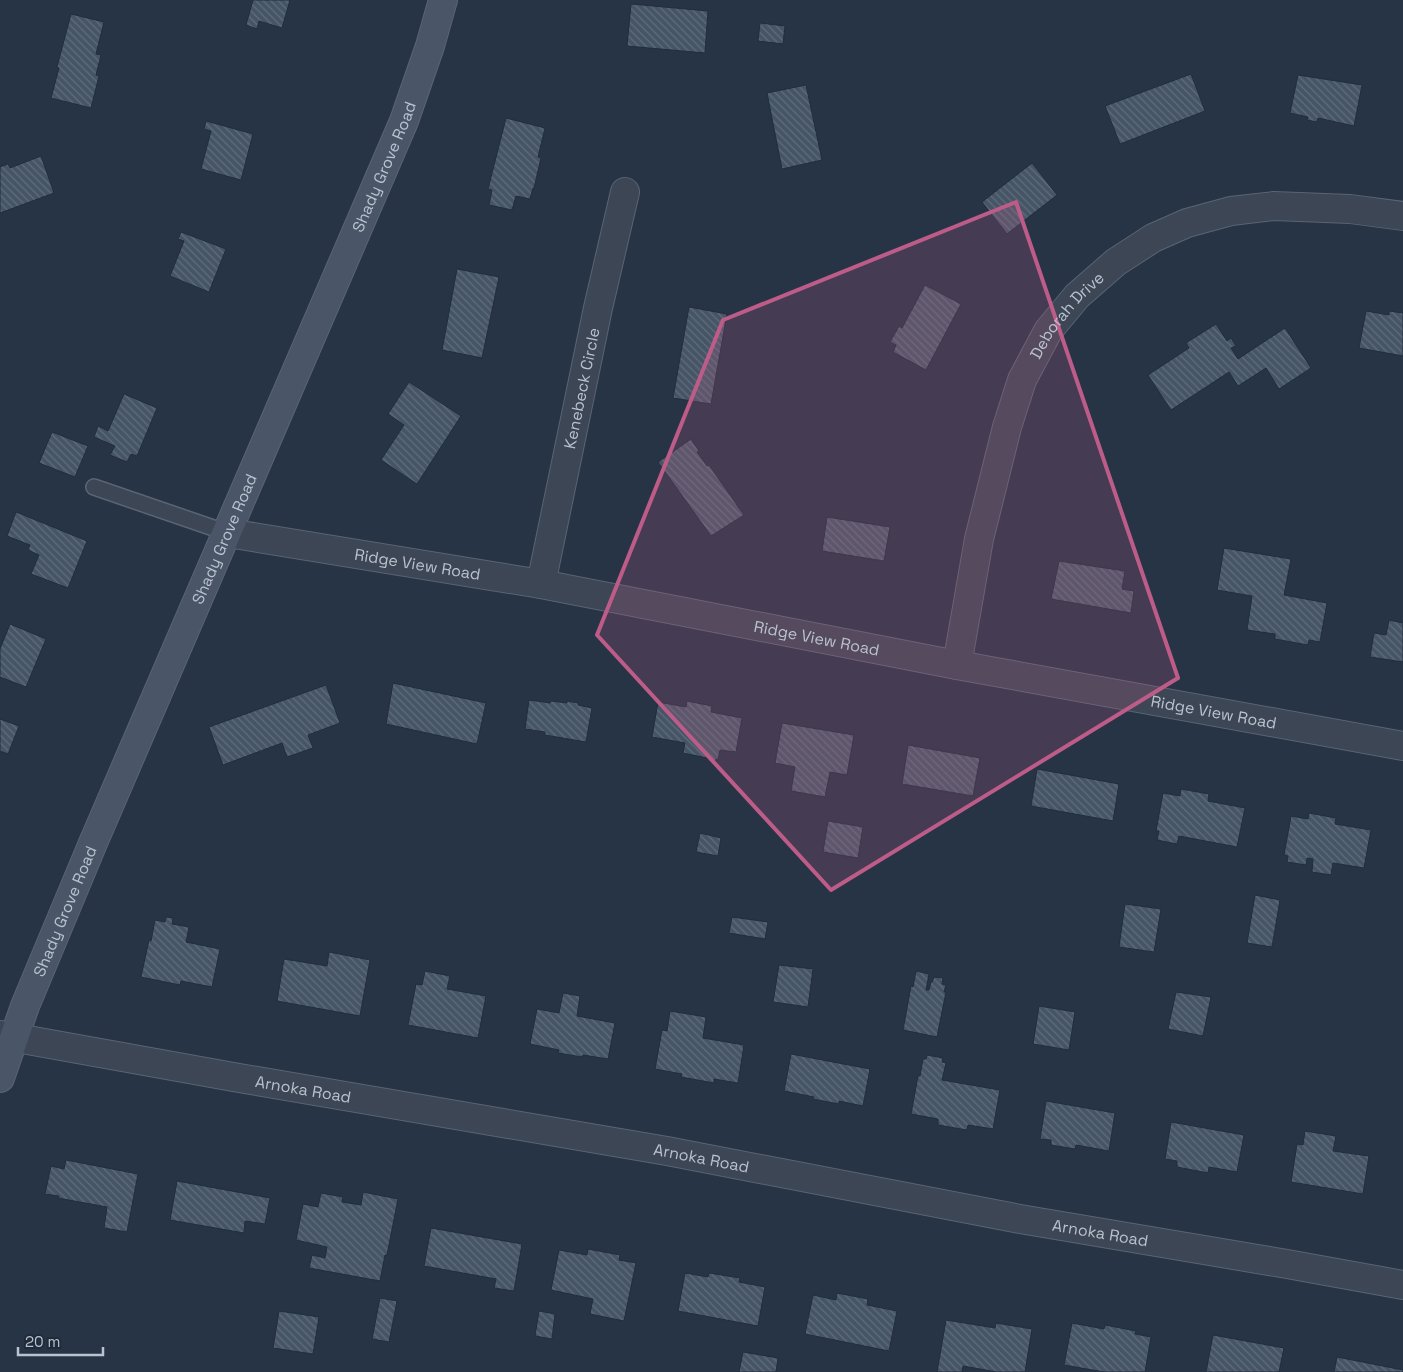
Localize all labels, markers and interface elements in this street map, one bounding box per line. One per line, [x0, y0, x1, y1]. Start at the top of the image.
street label: Shady Grove Road [347, 99, 420, 235]
street label: Deborah Drive [1025, 267, 1108, 362]
street label: Kenebeck Circle [559, 326, 604, 451]
street label: Shady Grove Road [187, 470, 261, 607]
street label: Ridge View Road [353, 543, 482, 584]
street label: Ridge View Road [752, 615, 881, 660]
street label: Ridge View Road [1149, 690, 1278, 733]
street label: Shady Grove Road [28, 843, 101, 980]
street label: Arnoka Road [254, 1070, 353, 1107]
street label: Arnoka Road [652, 1138, 751, 1177]
street label: Arnoka Road [1051, 1214, 1150, 1251]
scale bar [18, 1324, 102, 1356]
text: 20 m [25, 1332, 60, 1351]

